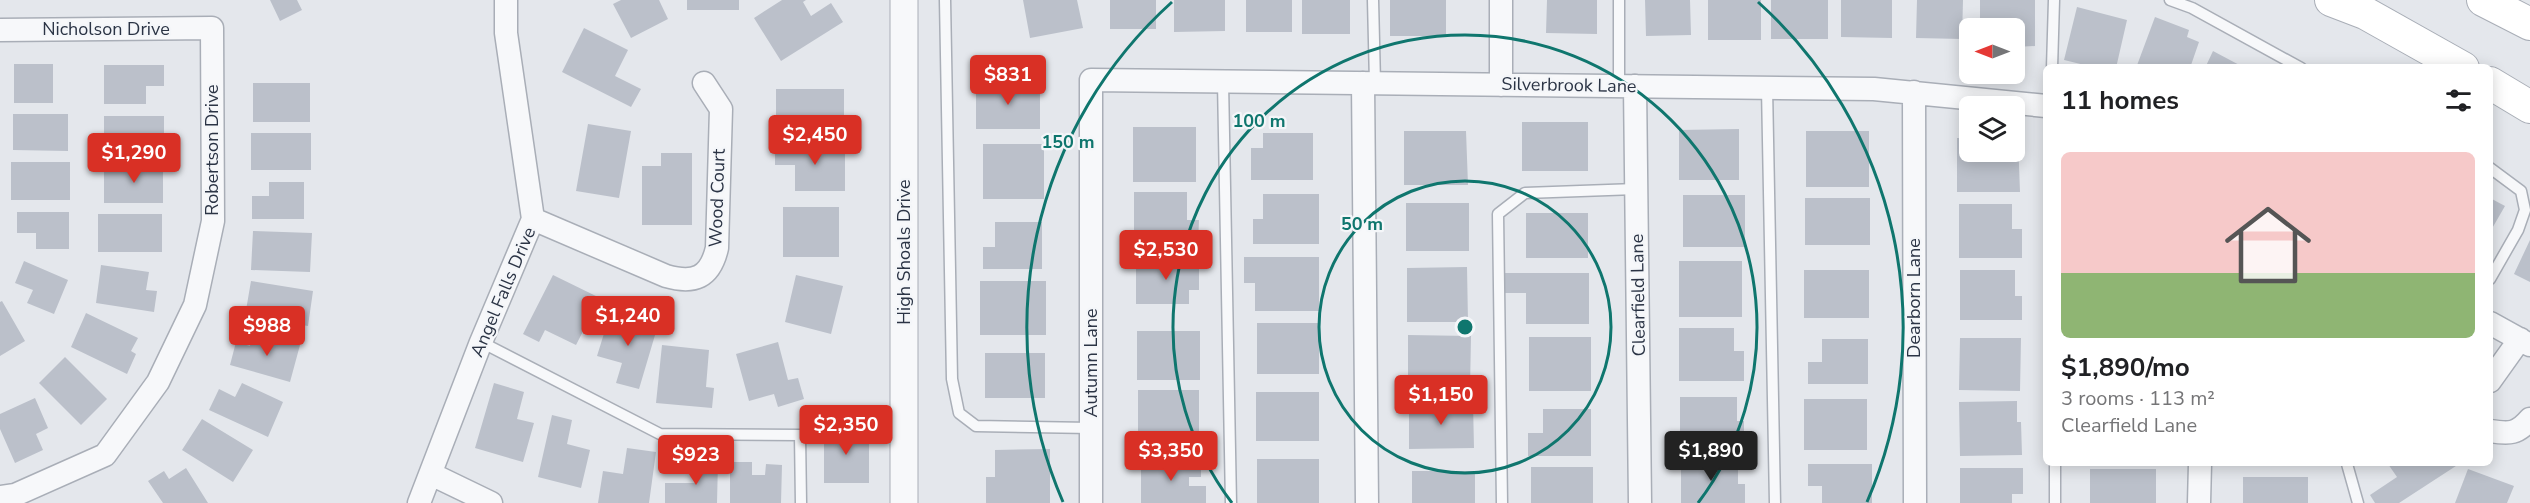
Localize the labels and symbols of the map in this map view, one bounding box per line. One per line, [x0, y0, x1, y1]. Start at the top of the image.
street label: Nicholson Drive [42, 17, 170, 41]
north arrow [1959, 18, 2025, 84]
pin: $831 [972, 55, 1044, 106]
street label: Silverbrook Lane [1501, 72, 1637, 98]
street label: Robertson Drive [200, 84, 224, 216]
text: 100 m [1232, 109, 1286, 133]
pin: $2,450 [766, 115, 864, 166]
text: 150 m [1041, 130, 1095, 154]
pin: $1,290 [85, 133, 183, 184]
street label: Wood Court [703, 148, 731, 248]
street label: High Shoals Drive [892, 179, 916, 325]
text: 50 m [1341, 212, 1383, 236]
street label: Angel Falls Drive [465, 223, 541, 361]
pin: $2,530 [1117, 230, 1215, 281]
street label: Clearfield Lane [1625, 234, 1651, 356]
street label: Dearborn Lane [1902, 238, 1926, 358]
pin: $1,240 [579, 296, 677, 347]
pin: $988 [231, 306, 303, 357]
street label: Autumn Lane [1079, 309, 1103, 418]
centre of rings [1455, 317, 1475, 337]
pin: $1,150 [1392, 375, 1490, 426]
pin: $2,350 [797, 405, 895, 456]
pin: $3,350 [1122, 431, 1220, 482]
pin: $1,890 [1662, 431, 1760, 482]
pin: $923 [660, 435, 732, 486]

